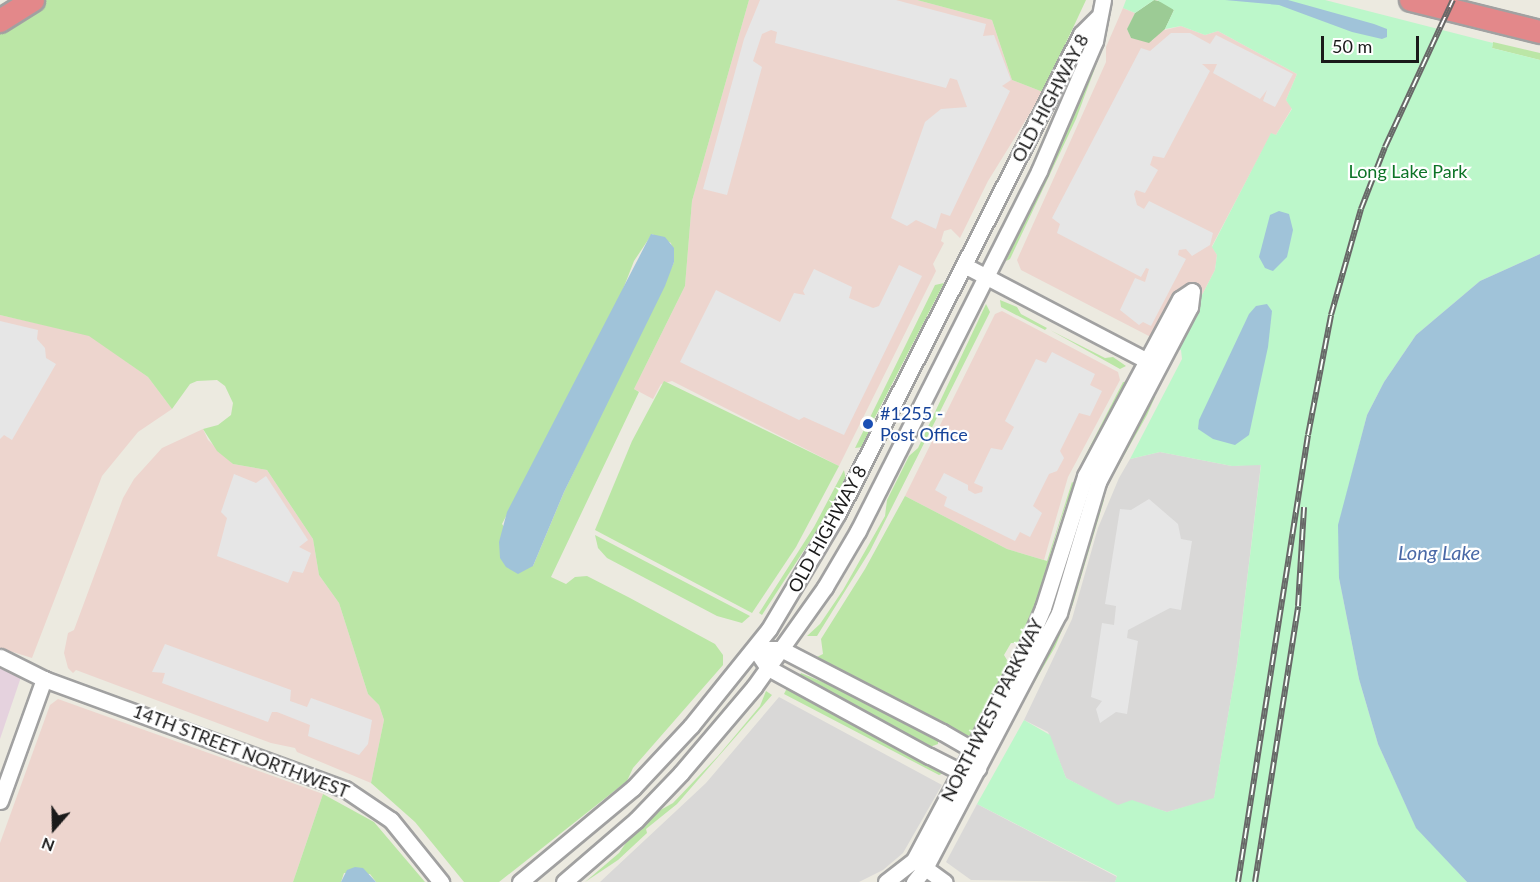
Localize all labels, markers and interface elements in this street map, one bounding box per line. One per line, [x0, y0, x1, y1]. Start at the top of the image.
scale bar [1324, 24, 1422, 62]
street label: OLD HIGHWAY 8 [1007, 30, 1093, 166]
text: 50 m [1332, 35, 1372, 57]
park label: Long Lake Park [1349, 160, 1467, 182]
place label: #1255 - Post Office [880, 403, 968, 446]
marker: #1255 - Post Office [861, 417, 875, 431]
street label: OLD HIGHWAY 8 [783, 461, 871, 597]
water label: Long Lake [1398, 540, 1480, 564]
street label: NORTHWEST PARKWAY [936, 615, 1048, 805]
street label: 14TH STREET NORTHWEST [130, 700, 352, 802]
north arrow [24, 798, 84, 858]
text: N [39, 834, 57, 856]

